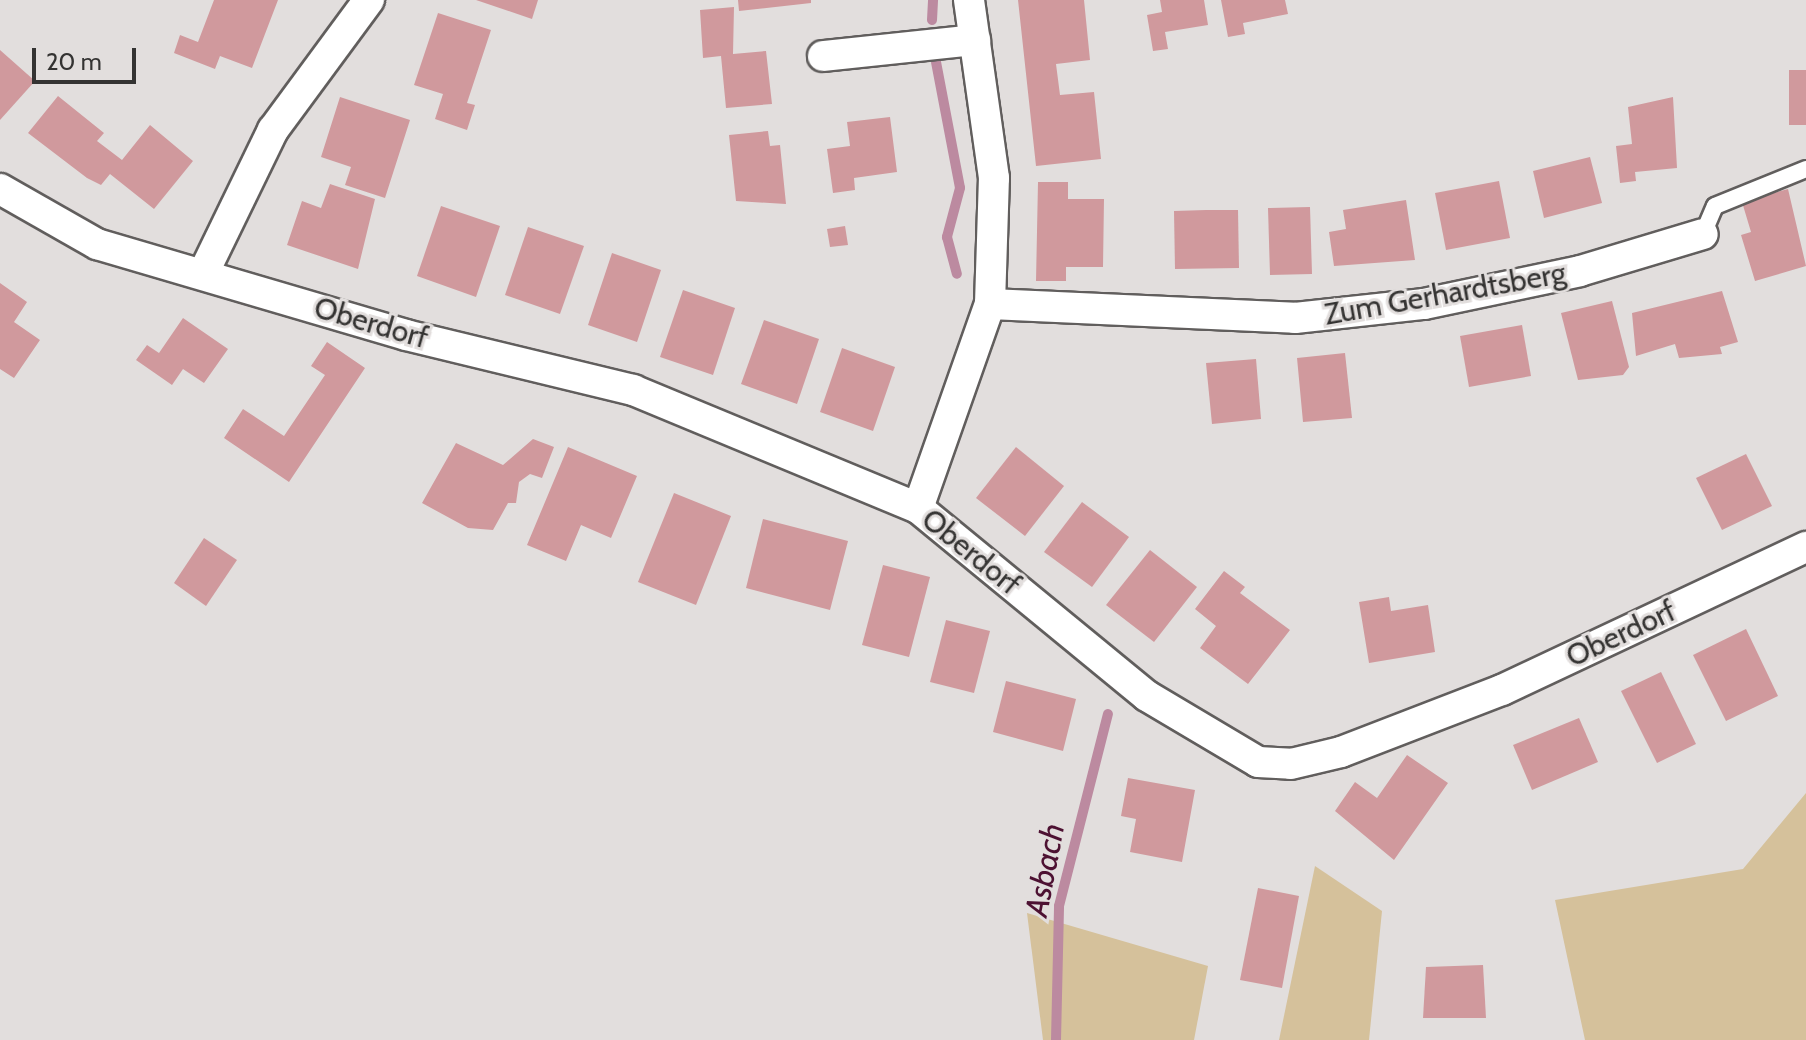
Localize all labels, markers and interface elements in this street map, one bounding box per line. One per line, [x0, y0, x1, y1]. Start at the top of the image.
scale bar [36, 32, 140, 82]
text: 20 m [46, 47, 102, 76]
street label: Zum Gerhardtsberg [1322, 255, 1568, 333]
street label: Oberdorf [310, 290, 432, 356]
street label: Oberdorf [914, 501, 1028, 603]
street label: Oberdorf [1561, 593, 1681, 675]
water label: Asbach [1017, 820, 1073, 920]

